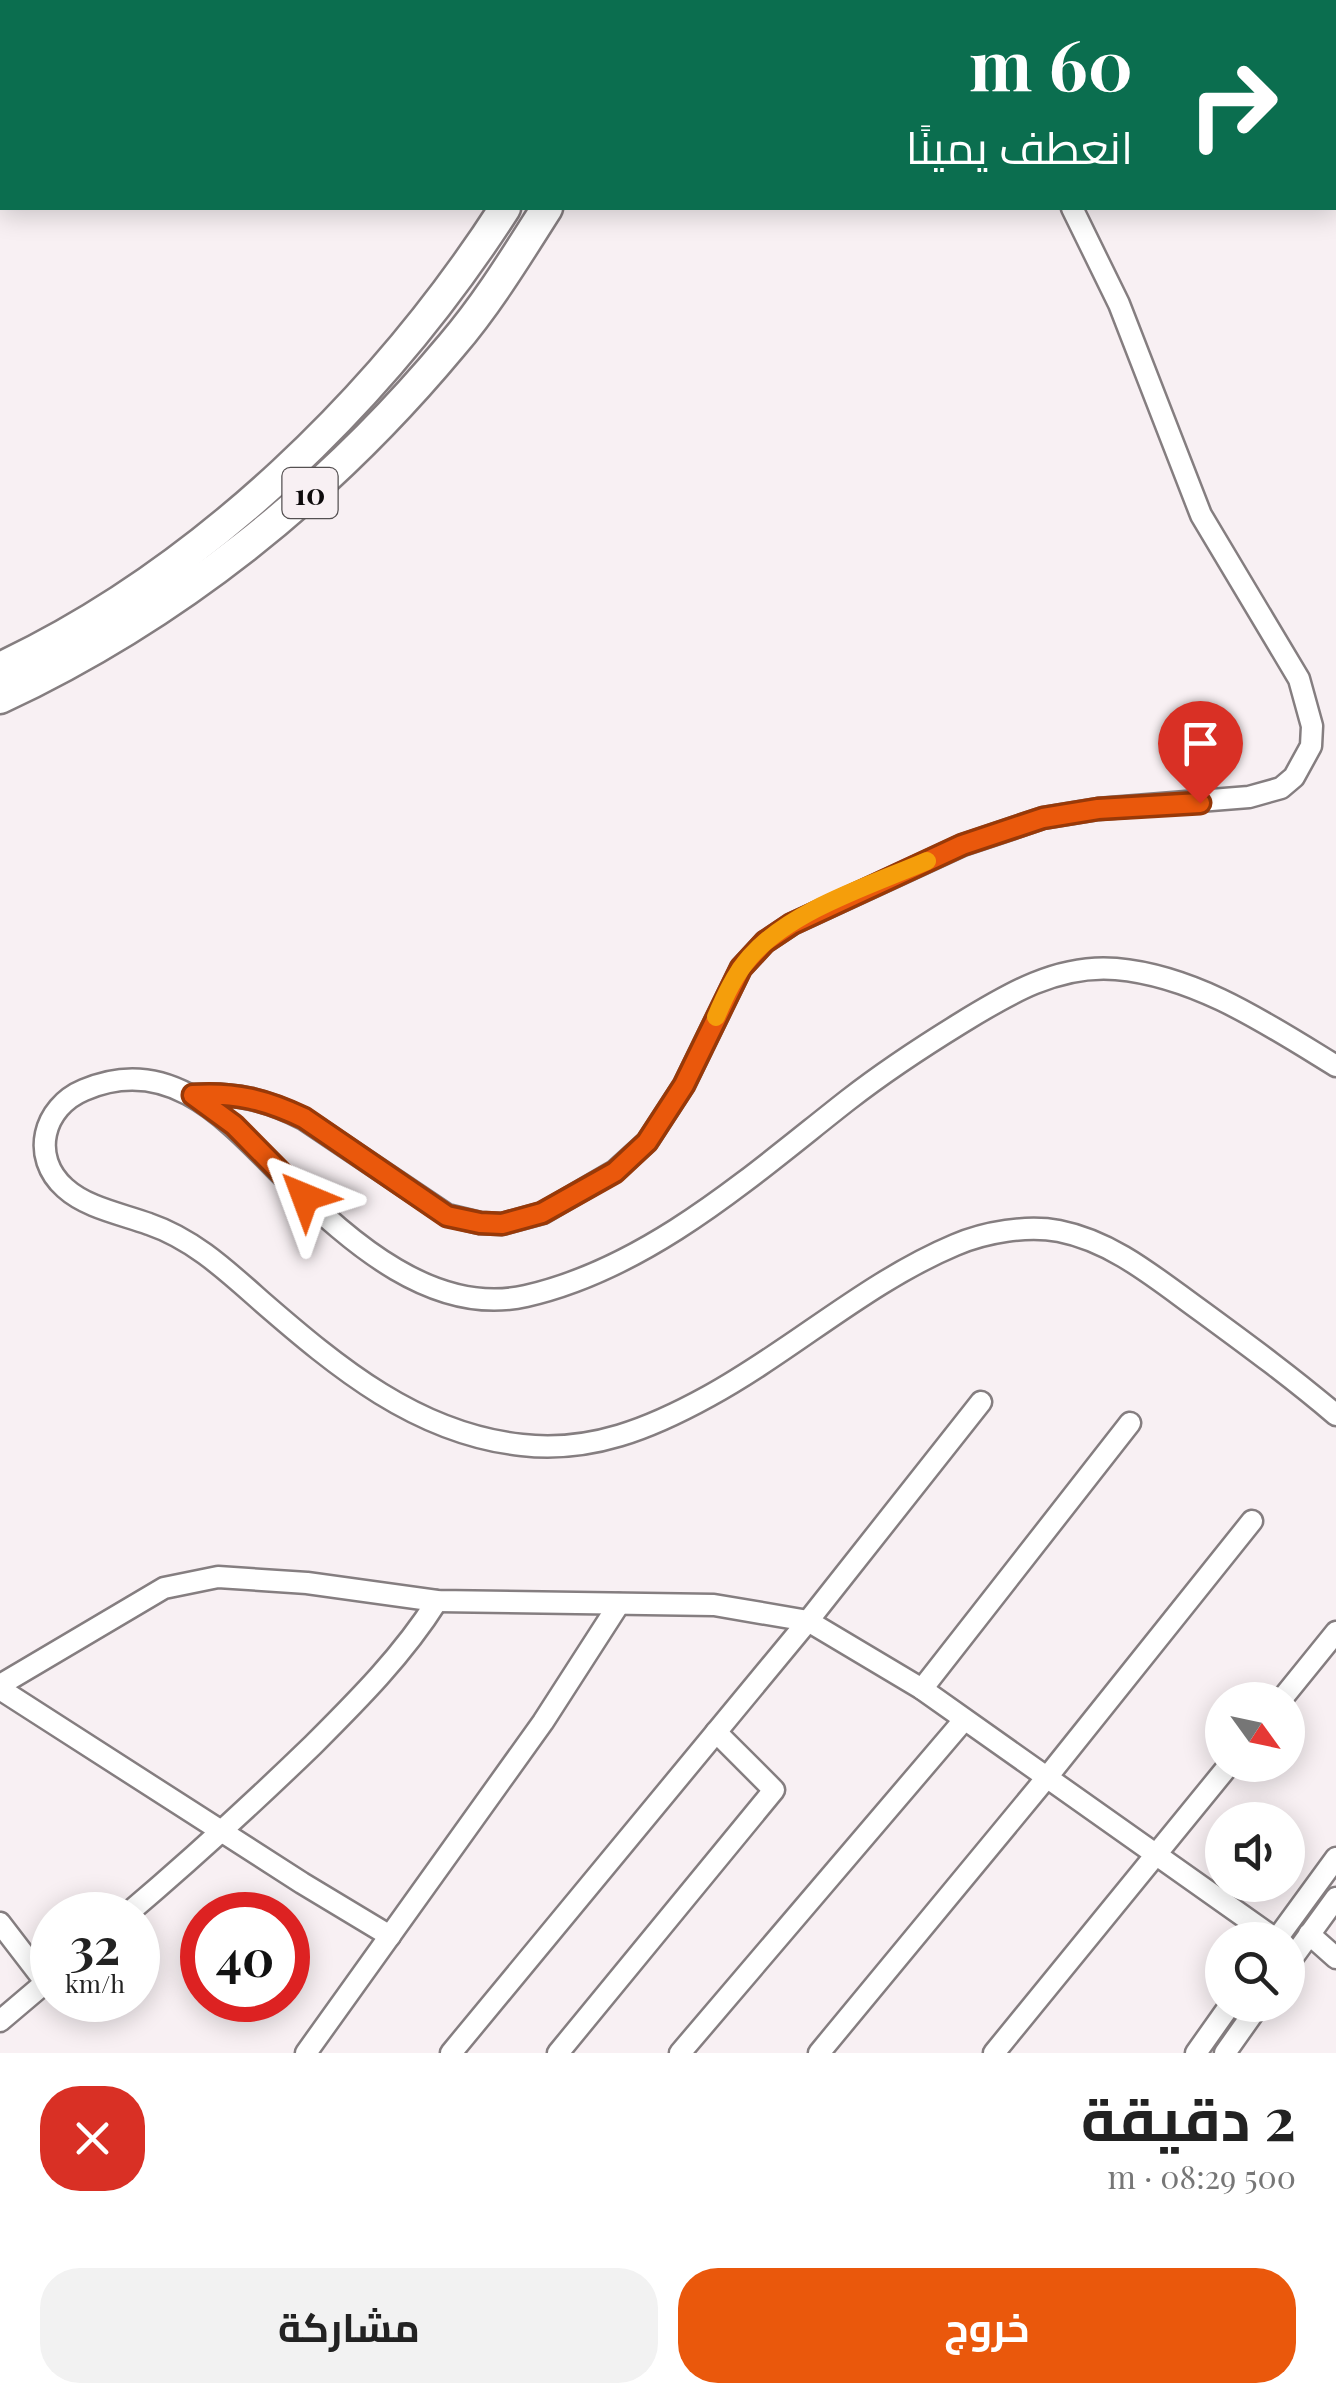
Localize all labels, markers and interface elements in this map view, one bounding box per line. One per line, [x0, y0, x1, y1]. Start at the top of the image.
text: 60 m [969, 15, 1133, 109]
icon: right [1168, 40, 1298, 170]
text: انعطف يمينًا [906, 115, 1133, 175]
road number: 10 [282, 468, 338, 518]
pin [1158, 701, 1243, 804]
icon: arrive [1173, 716, 1228, 771]
position arrow [253, 1145, 357, 1249]
north arrow [1205, 1682, 1305, 1782]
map controls [1205, 1682, 1305, 2022]
button: sound [1205, 1802, 1305, 1902]
speed limit sign: 40 [180, 1892, 310, 2022]
text: 32 [70, 1911, 120, 1978]
button: search [1205, 1922, 1305, 2022]
text: km/h [65, 1966, 125, 1999]
text: 2 دقيقة [1081, 2076, 1296, 2156]
button: close [40, 2086, 145, 2191]
text: 500 m · 08:29 [1108, 2154, 1296, 2197]
button: مشاركة [40, 2268, 658, 2383]
button: خروج [678, 2268, 1296, 2383]

